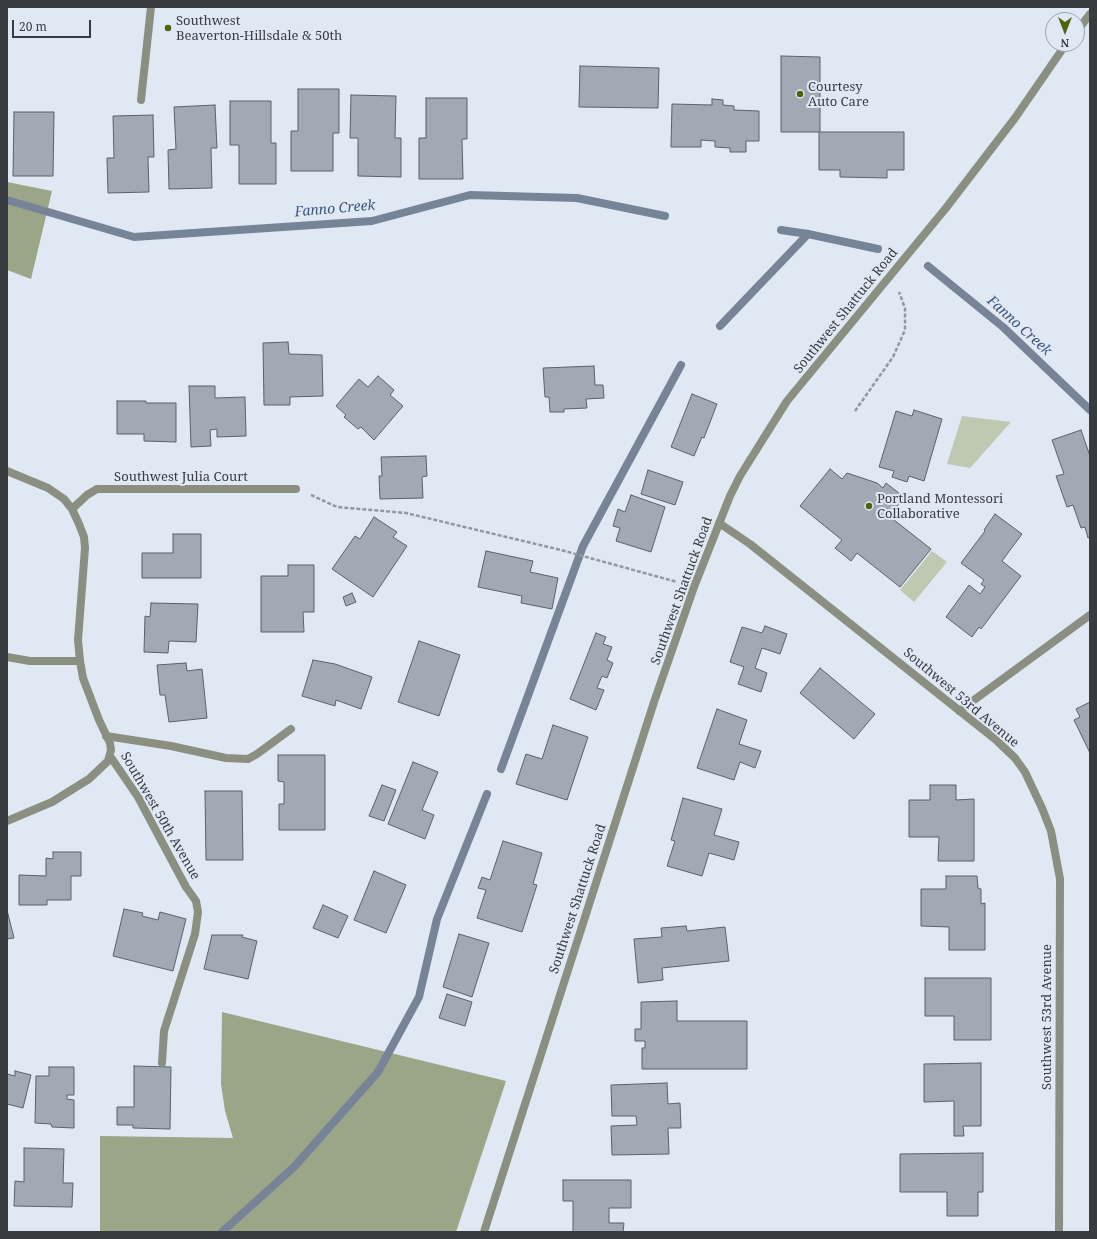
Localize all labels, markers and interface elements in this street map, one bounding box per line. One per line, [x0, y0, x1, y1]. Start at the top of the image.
scale bar [14, 12, 93, 38]
north arrow [1045, 12, 1085, 52]
place label: Southwest Beaverton-Hillsdale & 50th [176, 13, 342, 44]
text: 20 m [19, 18, 47, 35]
marker: Southwest Beaverton-Hillsdale & 50th [163, 23, 173, 33]
text: N [1061, 36, 1069, 51]
place label: Courtesy Auto Care [808, 79, 869, 110]
marker: Courtesy Auto Care [795, 89, 805, 99]
water label: Fanno Creek [294, 197, 376, 221]
street label: Southwest Shattuck Road [791, 245, 901, 377]
water label: Fanno Creek [983, 293, 1055, 359]
street label: Southwest Julia Court [114, 469, 248, 485]
place label: Portland Montessori Collaborative [877, 491, 1003, 522]
marker: Portland Montessori Collaborative [864, 501, 874, 511]
street label: Southwest Shattuck Road [648, 515, 716, 667]
street label: Southwest 53rd Avenue [900, 645, 1022, 751]
street label: Southwest 50th Avenue [117, 749, 203, 883]
street label: Southwest Shattuck Road [546, 822, 610, 976]
street label: Southwest 53rd Avenue [1039, 944, 1055, 1090]

